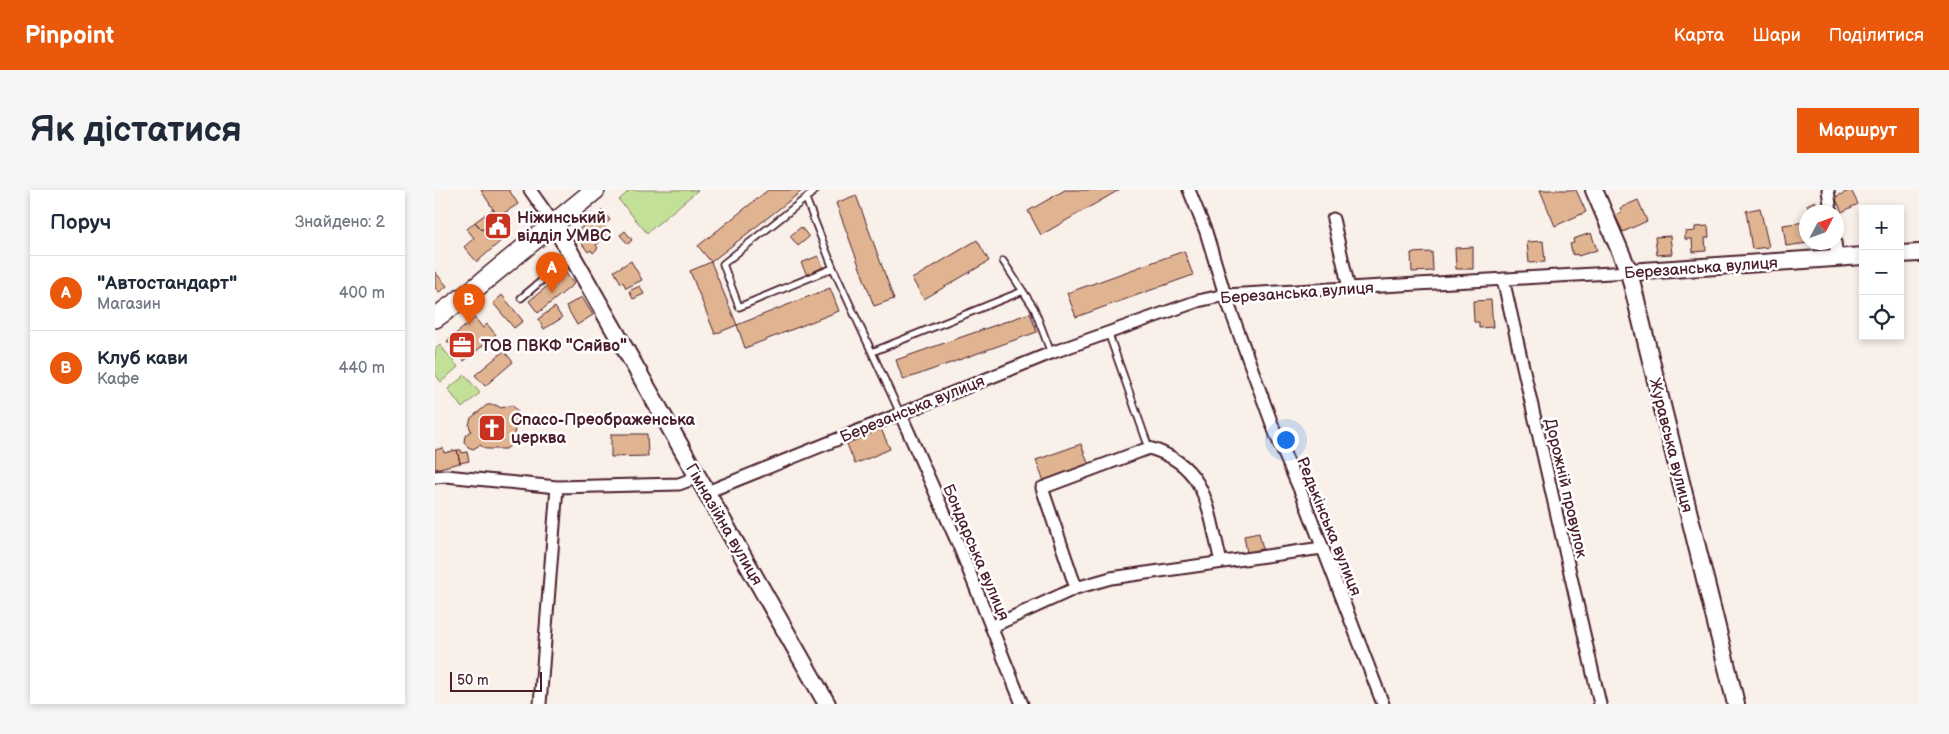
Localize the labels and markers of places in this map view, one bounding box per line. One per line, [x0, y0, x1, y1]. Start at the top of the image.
place label: Ніжинський відділ УМВС [517, 209, 611, 246]
public building icon: Ніжинський відділ УМВС [483, 211, 513, 241]
pin: A [536, 252, 568, 293]
pin: B [453, 284, 485, 325]
office icon: ТОВ ПВКФ "Сяйво" [447, 330, 477, 360]
place label: ТОВ ПВКФ "Сяйво" [481, 337, 627, 356]
place label: Спасо-Преображенська церква [511, 411, 696, 448]
church icon: Спасо-Преображенська церква [477, 413, 507, 443]

